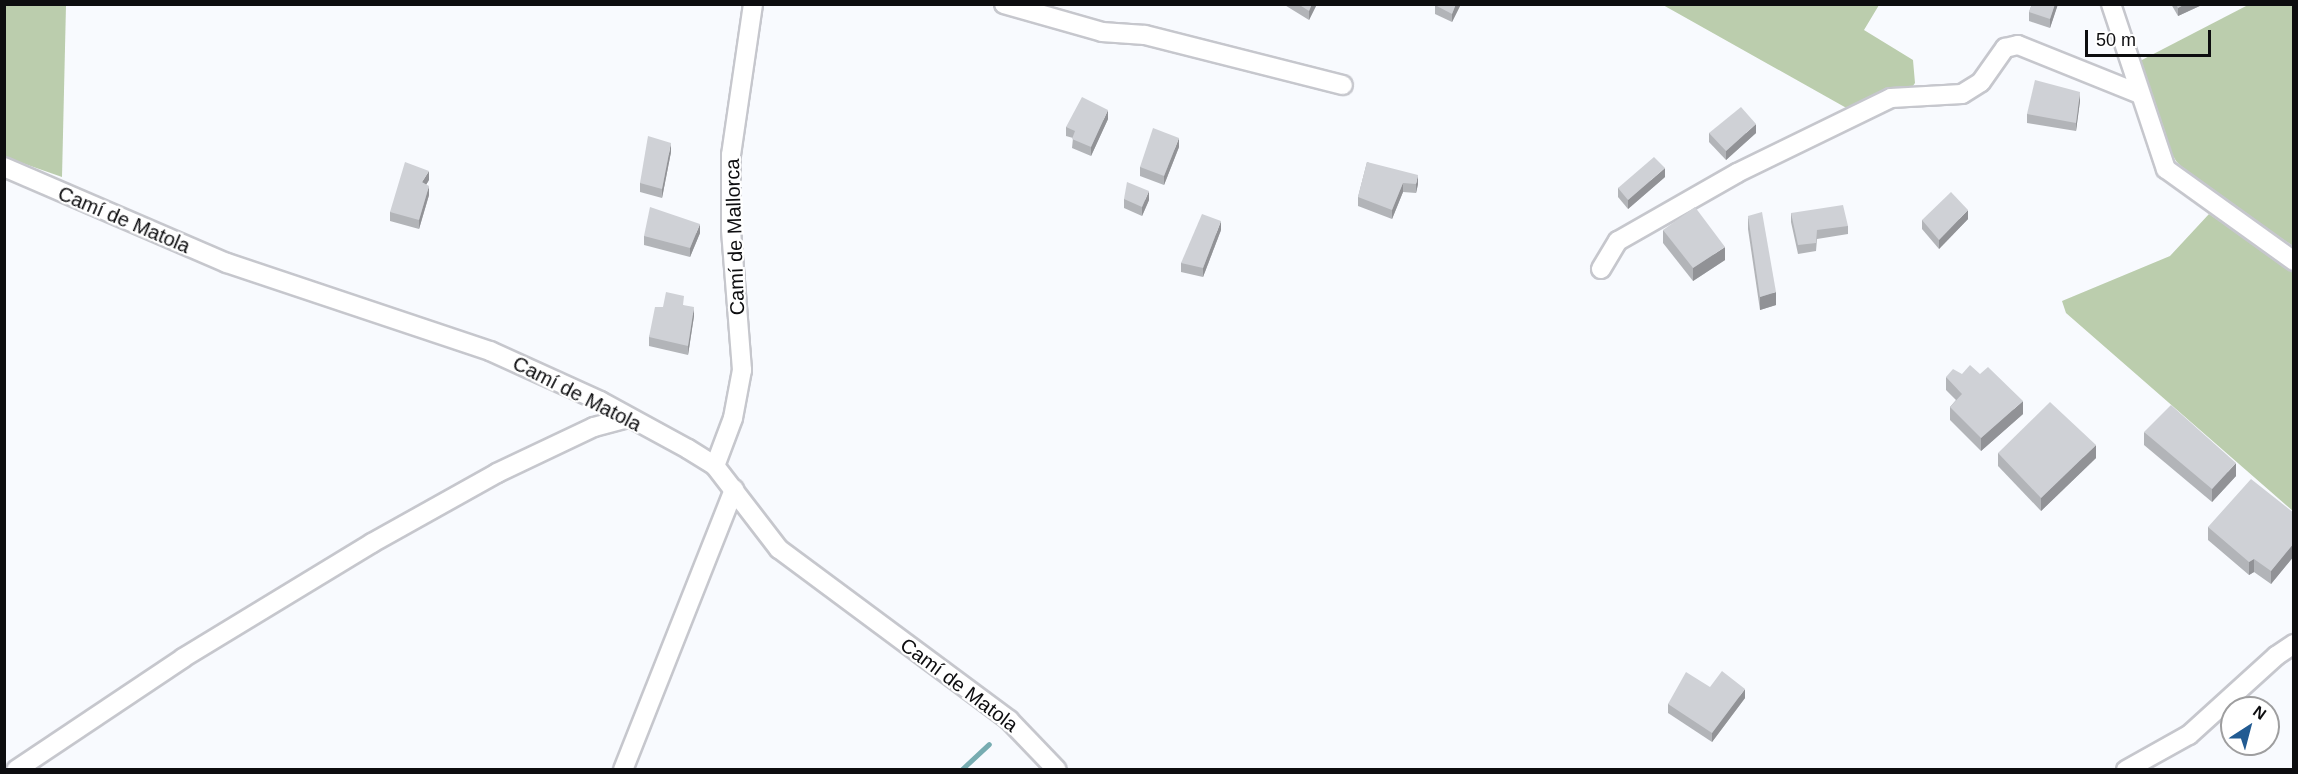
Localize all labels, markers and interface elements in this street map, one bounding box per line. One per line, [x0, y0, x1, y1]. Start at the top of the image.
scale bar [2088, 18, 2214, 56]
text: 50 m [2096, 30, 2136, 50]
street label: Camí de Mallorca [720, 158, 750, 316]
street label: Camí de Matola [54, 181, 194, 259]
street label: Camí de Matola [509, 351, 645, 437]
street label: Camí de Matola [895, 633, 1023, 737]
north arrow [2220, 696, 2280, 756]
text: N [2250, 702, 2269, 723]

